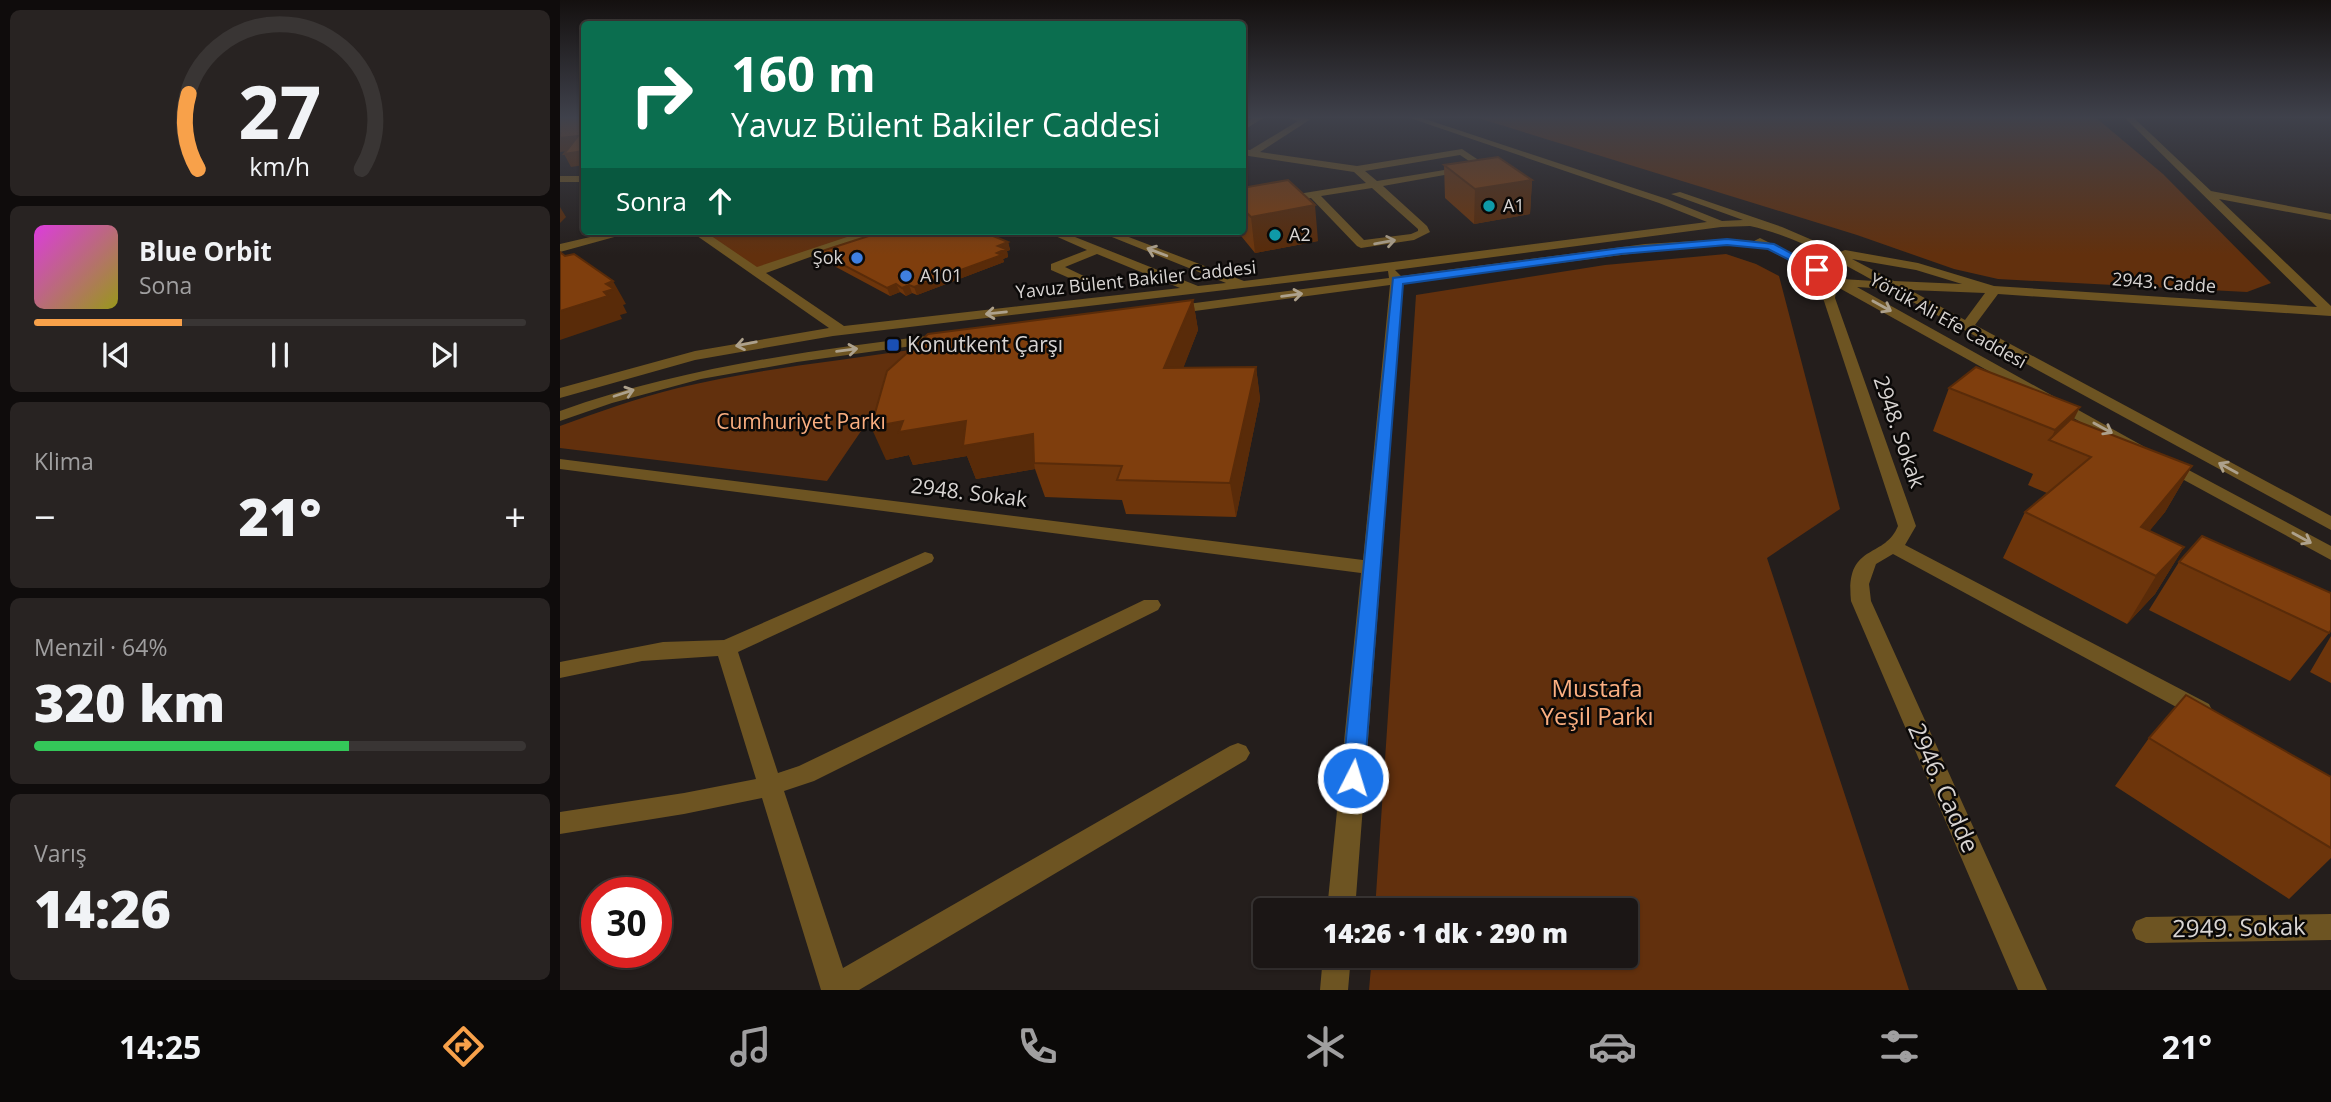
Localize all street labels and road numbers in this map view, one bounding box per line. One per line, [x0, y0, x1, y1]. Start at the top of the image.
street label: Yavuz Bülent Bakiler Caddesi [1015, 254, 1257, 304]
street label: 2943. Cadde [2111, 266, 2217, 298]
street label: Yörük Ali Efe Caddesi [1866, 267, 2031, 373]
street label: 2948. Sokak [1868, 372, 1932, 491]
street label: 2948. Sokak [909, 471, 1029, 513]
street label: 2946. Cadde [1901, 717, 1988, 857]
street label: 2949. Sokak [2172, 909, 2306, 944]

